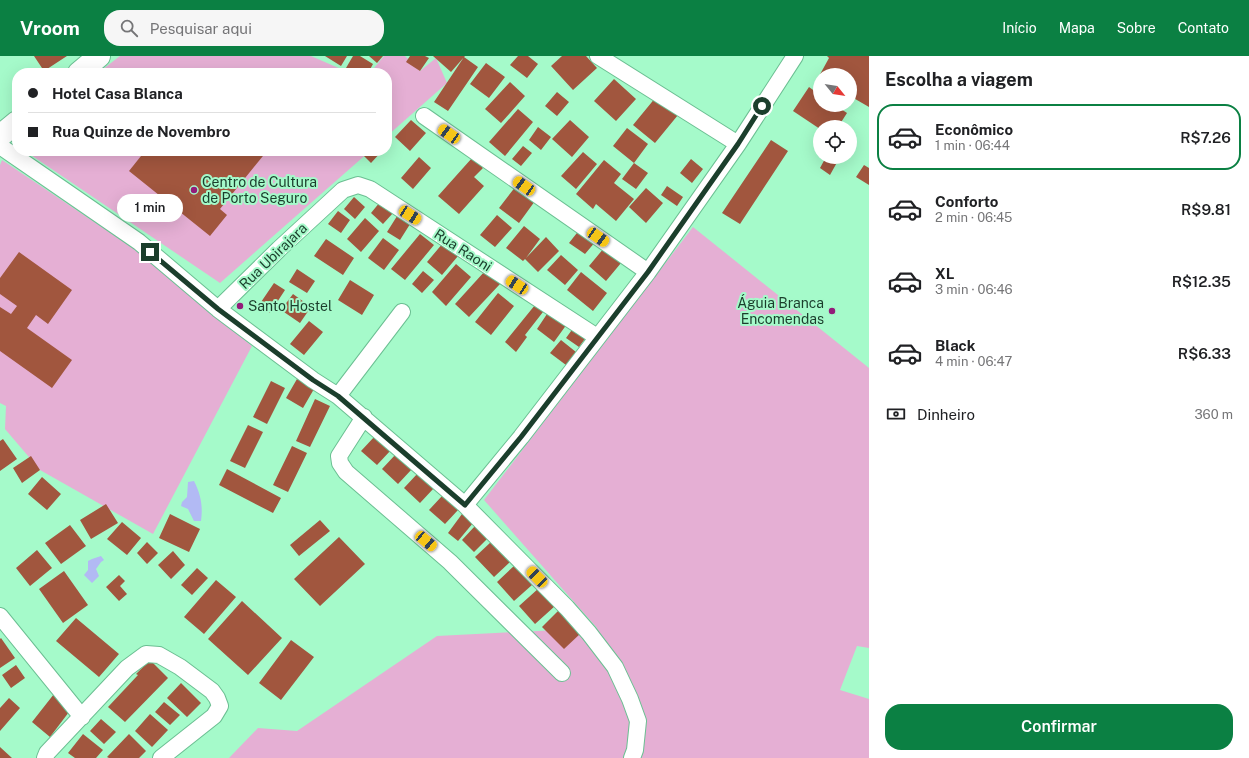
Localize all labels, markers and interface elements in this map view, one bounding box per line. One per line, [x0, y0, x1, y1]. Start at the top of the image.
search box [104, 10, 384, 46]
text: Vroom [20, 17, 80, 39]
icon: search [118, 17, 140, 39]
text: Pesquisar aqui [150, 20, 252, 37]
text: Início [1002, 20, 1037, 36]
text: Mapa [1059, 20, 1095, 36]
text: Sobre [1117, 20, 1156, 36]
text: Contato [1178, 20, 1229, 36]
north arrow [813, 68, 857, 112]
map controls [813, 68, 857, 164]
text: Escolha a viagem [885, 69, 1033, 90]
text: Hotel Casa Blanca [52, 85, 183, 102]
route start [753, 97, 771, 115]
icon: car [887, 119, 923, 155]
button: locate [813, 120, 857, 164]
text: Econômico [935, 121, 1013, 138]
car [436, 122, 462, 146]
text: Rua Quinze de Novembro [52, 123, 230, 140]
text: R$7.26 [1180, 129, 1231, 146]
text: 1 min · 06:44 [935, 138, 1010, 153]
place label: Centro de Cultura de Porto Seguro [202, 174, 317, 206]
car [511, 174, 537, 198]
marker: Centro de Cultura de Porto Seguro [189, 185, 199, 195]
icon: car [887, 191, 923, 227]
text: Conforto [935, 193, 998, 210]
callout: 1 min [117, 194, 183, 222]
text: 1 min [135, 200, 165, 215]
text: R$9.81 [1181, 201, 1231, 218]
car [397, 203, 423, 227]
text: 2 min · 06:45 [935, 210, 1012, 225]
street label: Rua Ubirajara [236, 220, 310, 292]
car [585, 225, 611, 249]
street label: Rua Raoni [431, 226, 495, 274]
route end [141, 243, 159, 261]
icon: car [887, 263, 923, 299]
text: XL [935, 265, 954, 282]
car [504, 273, 530, 297]
text: R$12.35 [1172, 273, 1231, 290]
text: 3 min · 06:46 [935, 282, 1013, 297]
place label: Águia Branca Encomendas [737, 294, 824, 327]
place label: Santo Hostel [248, 298, 332, 314]
marker: Santo Hostel [235, 301, 245, 311]
marker: Águia Branca Encomendas [827, 306, 837, 316]
icon: car [887, 335, 923, 371]
text: Black [935, 337, 975, 354]
text: R$6.33 [1178, 345, 1231, 362]
text: 4 min · 06:47 [935, 354, 1012, 369]
icon: cash [885, 403, 907, 425]
text: Dinheiro [917, 406, 975, 423]
text: 360 m [1195, 407, 1233, 422]
car [413, 529, 439, 553]
car [524, 564, 550, 590]
button: Confirmar [885, 704, 1233, 750]

